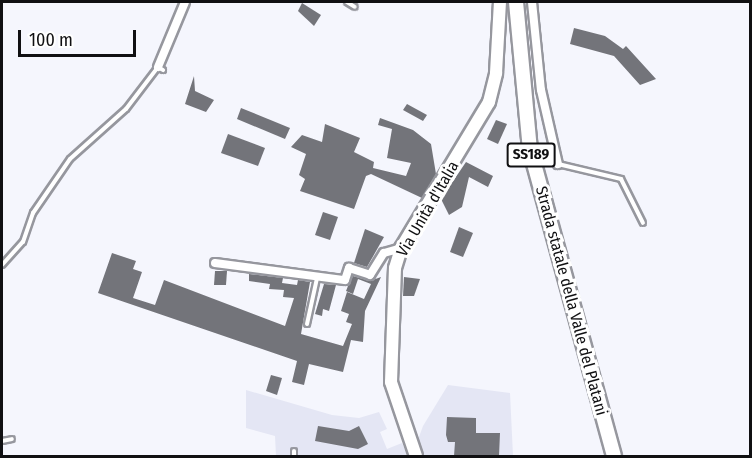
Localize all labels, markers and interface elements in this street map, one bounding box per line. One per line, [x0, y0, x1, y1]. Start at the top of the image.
scale bar [21, 18, 140, 56]
text: 100 m [29, 29, 73, 51]
road number: SS189 [506, 143, 556, 167]
street label: Via Unità d'Italia [393, 158, 463, 260]
street label: Strada statale della Valle del Platani [531, 184, 611, 418]

